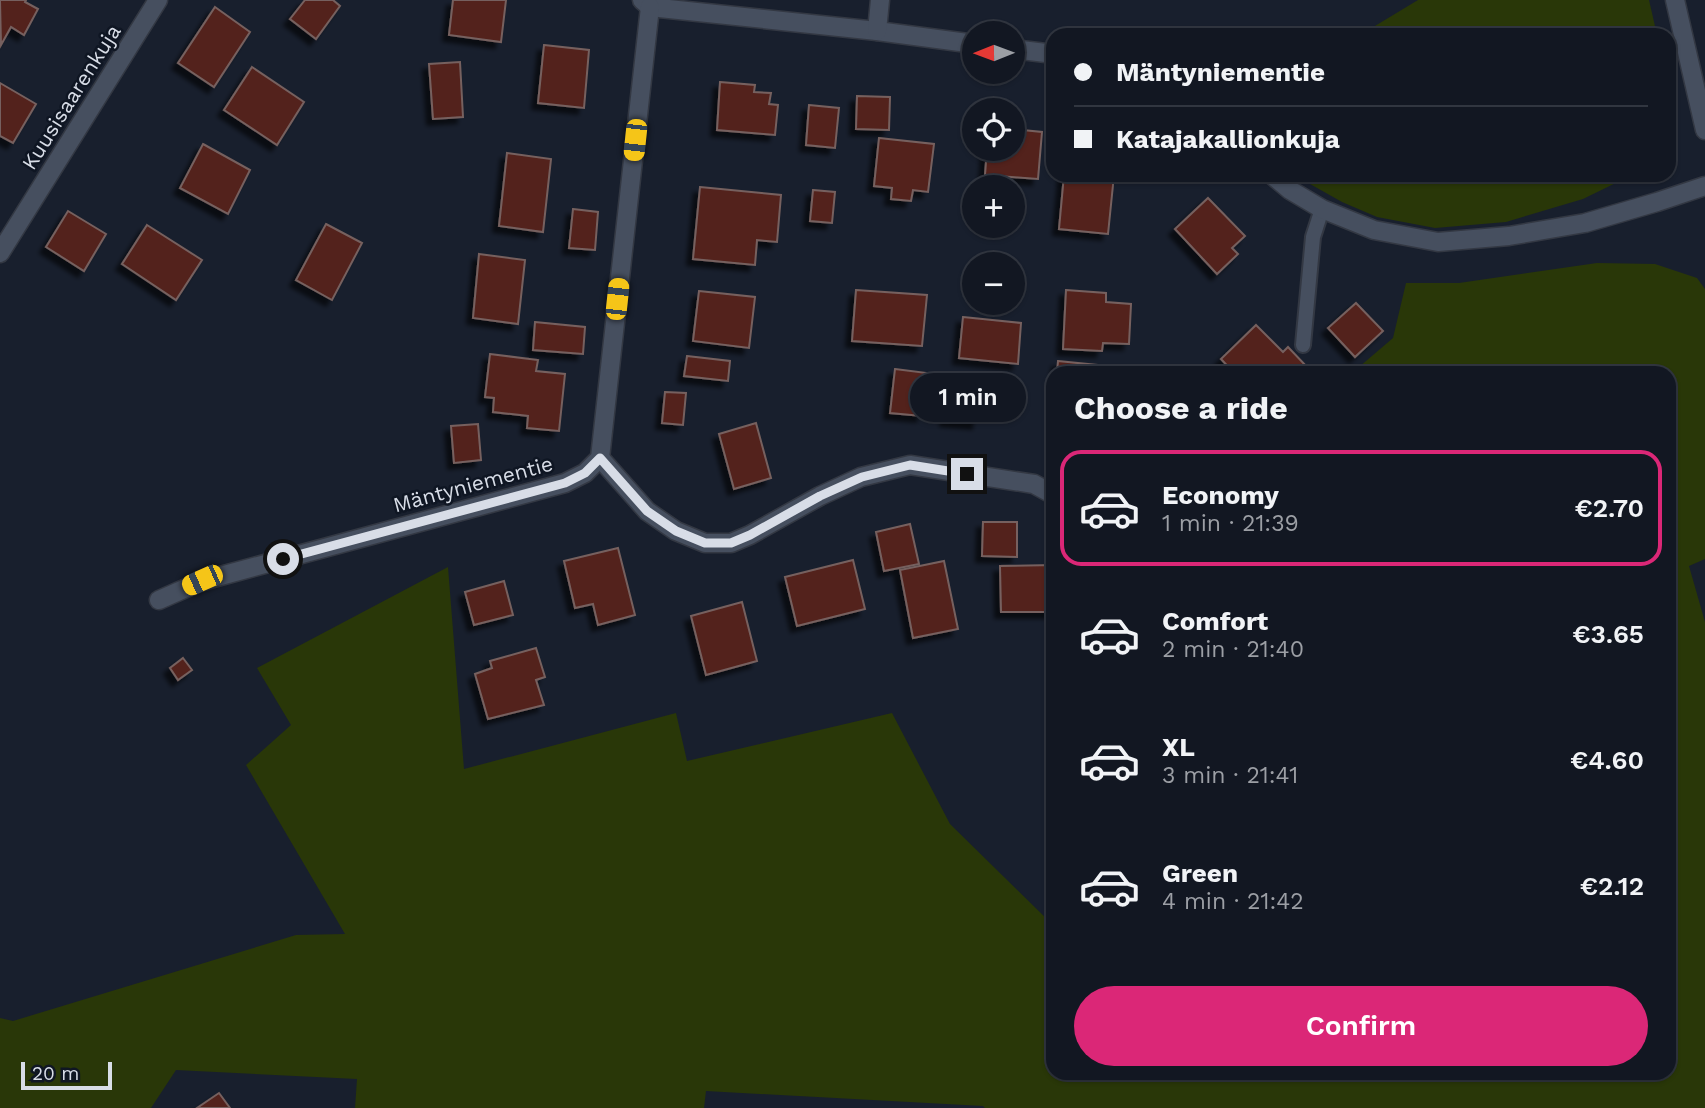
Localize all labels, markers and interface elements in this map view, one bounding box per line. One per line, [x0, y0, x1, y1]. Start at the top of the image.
street label: Kuusisaarenkuja [16, 20, 126, 174]
north arrow [962, 21, 1026, 84]
map controls [962, 21, 1025, 315]
text: Mäntyniementie [1116, 57, 1325, 87]
button: locate [962, 98, 1025, 161]
car [623, 118, 648, 162]
text: Katajakallionkuja [1116, 124, 1340, 154]
button: + [962, 175, 1025, 238]
button: − [962, 252, 1025, 315]
car [605, 277, 630, 321]
callout: 1 min [909, 372, 1025, 421]
text: 1 min [938, 384, 998, 411]
text: Choose a ride [1074, 389, 1288, 427]
street label: Mäntyniementie [390, 451, 556, 517]
route end [951, 458, 983, 490]
icon: car [1078, 477, 1141, 540]
text: Economy [1162, 480, 1279, 510]
text: €2.70 [1575, 493, 1644, 523]
text: 1 min · 21:39 [1162, 510, 1299, 537]
route start [267, 543, 299, 575]
car [179, 562, 226, 598]
icon: car [1078, 603, 1141, 666]
text: Comfort [1162, 606, 1268, 636]
text: €3.65 [1572, 619, 1644, 649]
text: 2 min · 21:40 [1162, 636, 1304, 663]
icon: car [1078, 729, 1141, 792]
text: XL [1162, 732, 1195, 762]
text: €4.60 [1570, 745, 1644, 775]
text: 3 min · 21:41 [1162, 762, 1298, 789]
icon: car [1078, 855, 1141, 918]
text: Green [1162, 858, 1238, 888]
text: €2.12 [1580, 871, 1644, 901]
text: 4 min · 21:42 [1162, 888, 1304, 915]
button: Confirm [1074, 986, 1648, 1066]
scale bar [21, 1059, 112, 1091]
text: 20 m [32, 1062, 79, 1085]

